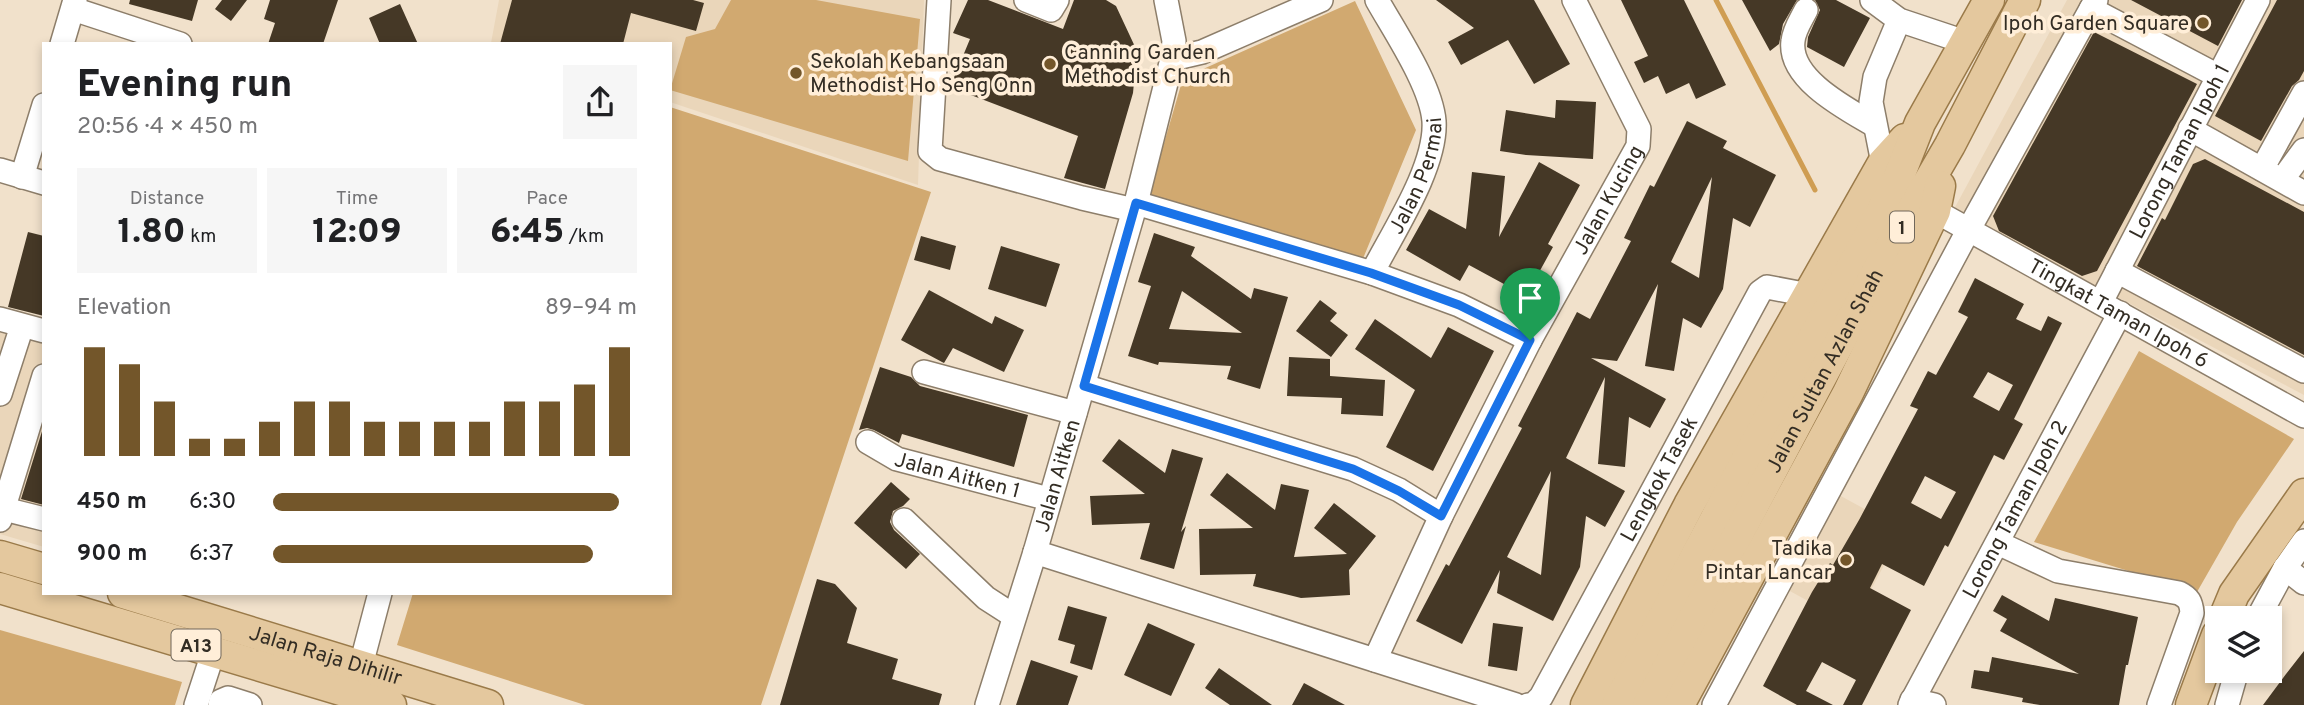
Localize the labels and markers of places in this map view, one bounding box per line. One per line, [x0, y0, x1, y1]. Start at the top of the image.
place label: Ipoh Garden Square [2003, 11, 2189, 38]
marker: Ipoh Garden Square [2195, 15, 2211, 31]
place label: Canning Garden Methodist Church [1064, 40, 1231, 91]
place label: Sekolah Kebangsaan Methodist Ho Seng Onn [810, 49, 1033, 100]
marker: Canning Garden Methodist Church [1042, 56, 1058, 72]
marker: Sekolah Kebangsaan Methodist Ho Seng Onn [788, 65, 804, 81]
pin [1500, 268, 1560, 340]
place label: Tadika Pintar Lancar [1705, 536, 1832, 587]
marker: Tadika Pintar Lancar [1838, 552, 1854, 568]

